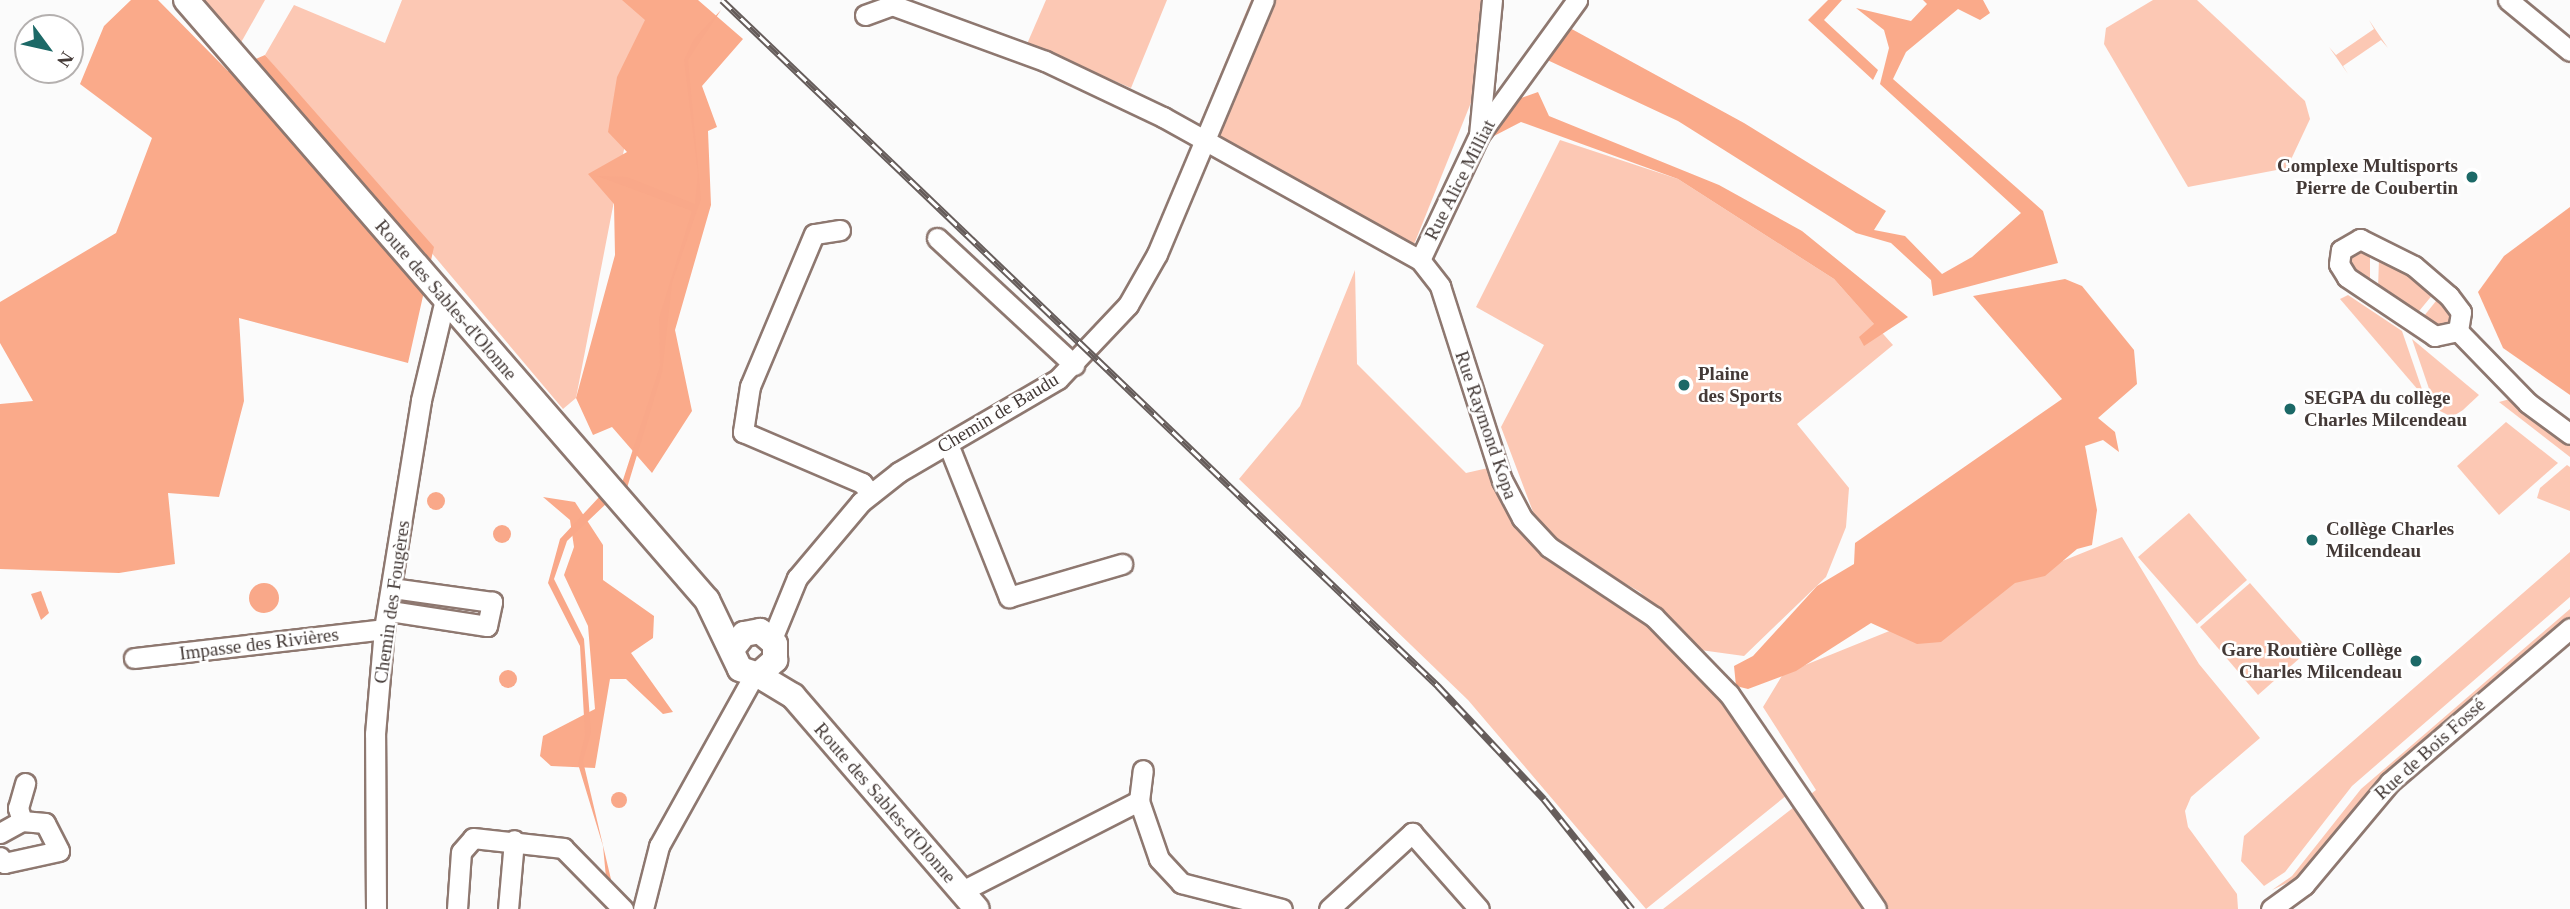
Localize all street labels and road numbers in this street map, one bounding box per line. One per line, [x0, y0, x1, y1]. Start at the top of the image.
street label: Rue Alice Milliat [1420, 116, 1500, 244]
street label: Route des Sables-d'Olonne [370, 215, 522, 385]
street label: Rue Raymond Kopa [1450, 348, 1522, 502]
street label: Chemin de Baudu [933, 368, 1063, 458]
street label: Chemin des Fougères [369, 519, 415, 685]
street label: Impasse des Rivières [178, 623, 340, 665]
street label: Rue de Bois Fossé [2370, 693, 2490, 805]
street label: Route des Sables-d'Olonne [809, 718, 961, 888]

